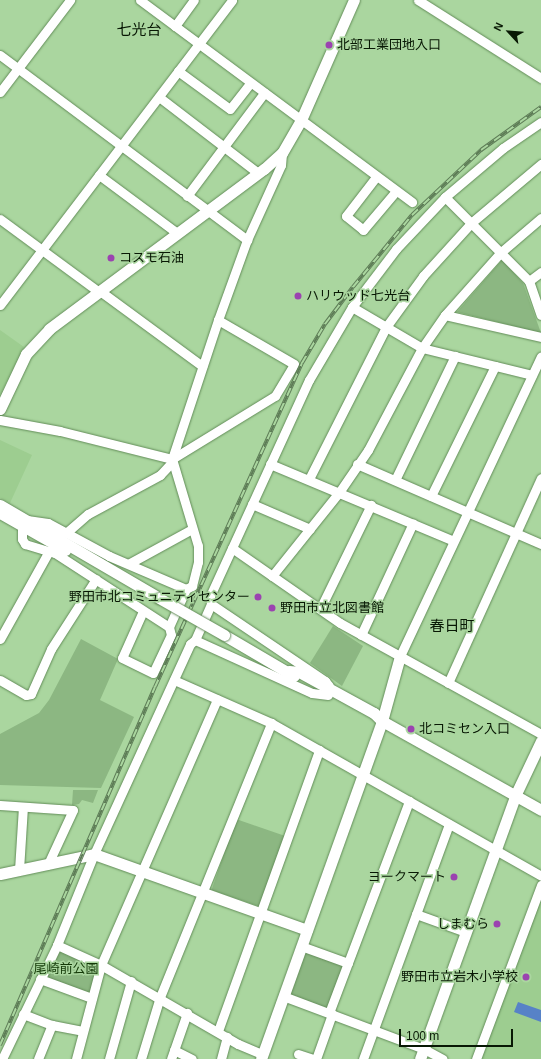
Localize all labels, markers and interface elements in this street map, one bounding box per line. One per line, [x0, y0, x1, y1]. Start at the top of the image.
north arrow [489, 12, 529, 52]
district label: 七光台 [117, 21, 161, 39]
text: N [491, 21, 505, 33]
place label: 北部工業団地入口 [337, 37, 441, 53]
marker: 北部工業団地入口 [324, 40, 334, 50]
place label: コスモ石油 [119, 250, 184, 266]
marker: コスモ石油 [106, 253, 116, 263]
place label: ハリウッド七光台 [306, 288, 410, 304]
marker: ハリウッド七光台 [293, 291, 303, 301]
place label: 野田市北コミュニティセンター [68, 589, 250, 605]
marker: 野田市北コミュニティセンター [253, 592, 263, 602]
place label: 野田市立北図書館 [280, 600, 384, 616]
marker: 野田市立北図書館 [267, 603, 277, 613]
district label: 春日町 [430, 617, 474, 635]
place label: 北コミセン入口 [419, 721, 510, 737]
marker: 北コミセン入口 [406, 724, 416, 734]
place label: ヨークマート [368, 869, 446, 885]
marker: ヨークマート [449, 872, 459, 882]
place label: しまむら [437, 916, 489, 932]
marker: しまむら [492, 919, 502, 929]
park label: 尾崎前公園 [34, 961, 98, 977]
place label: 野田市立岩木小学校 [401, 969, 518, 985]
marker: 野田市立岩木小学校 [521, 972, 531, 982]
scale bar [401, 1021, 515, 1047]
text: 100 m [406, 1029, 439, 1043]

